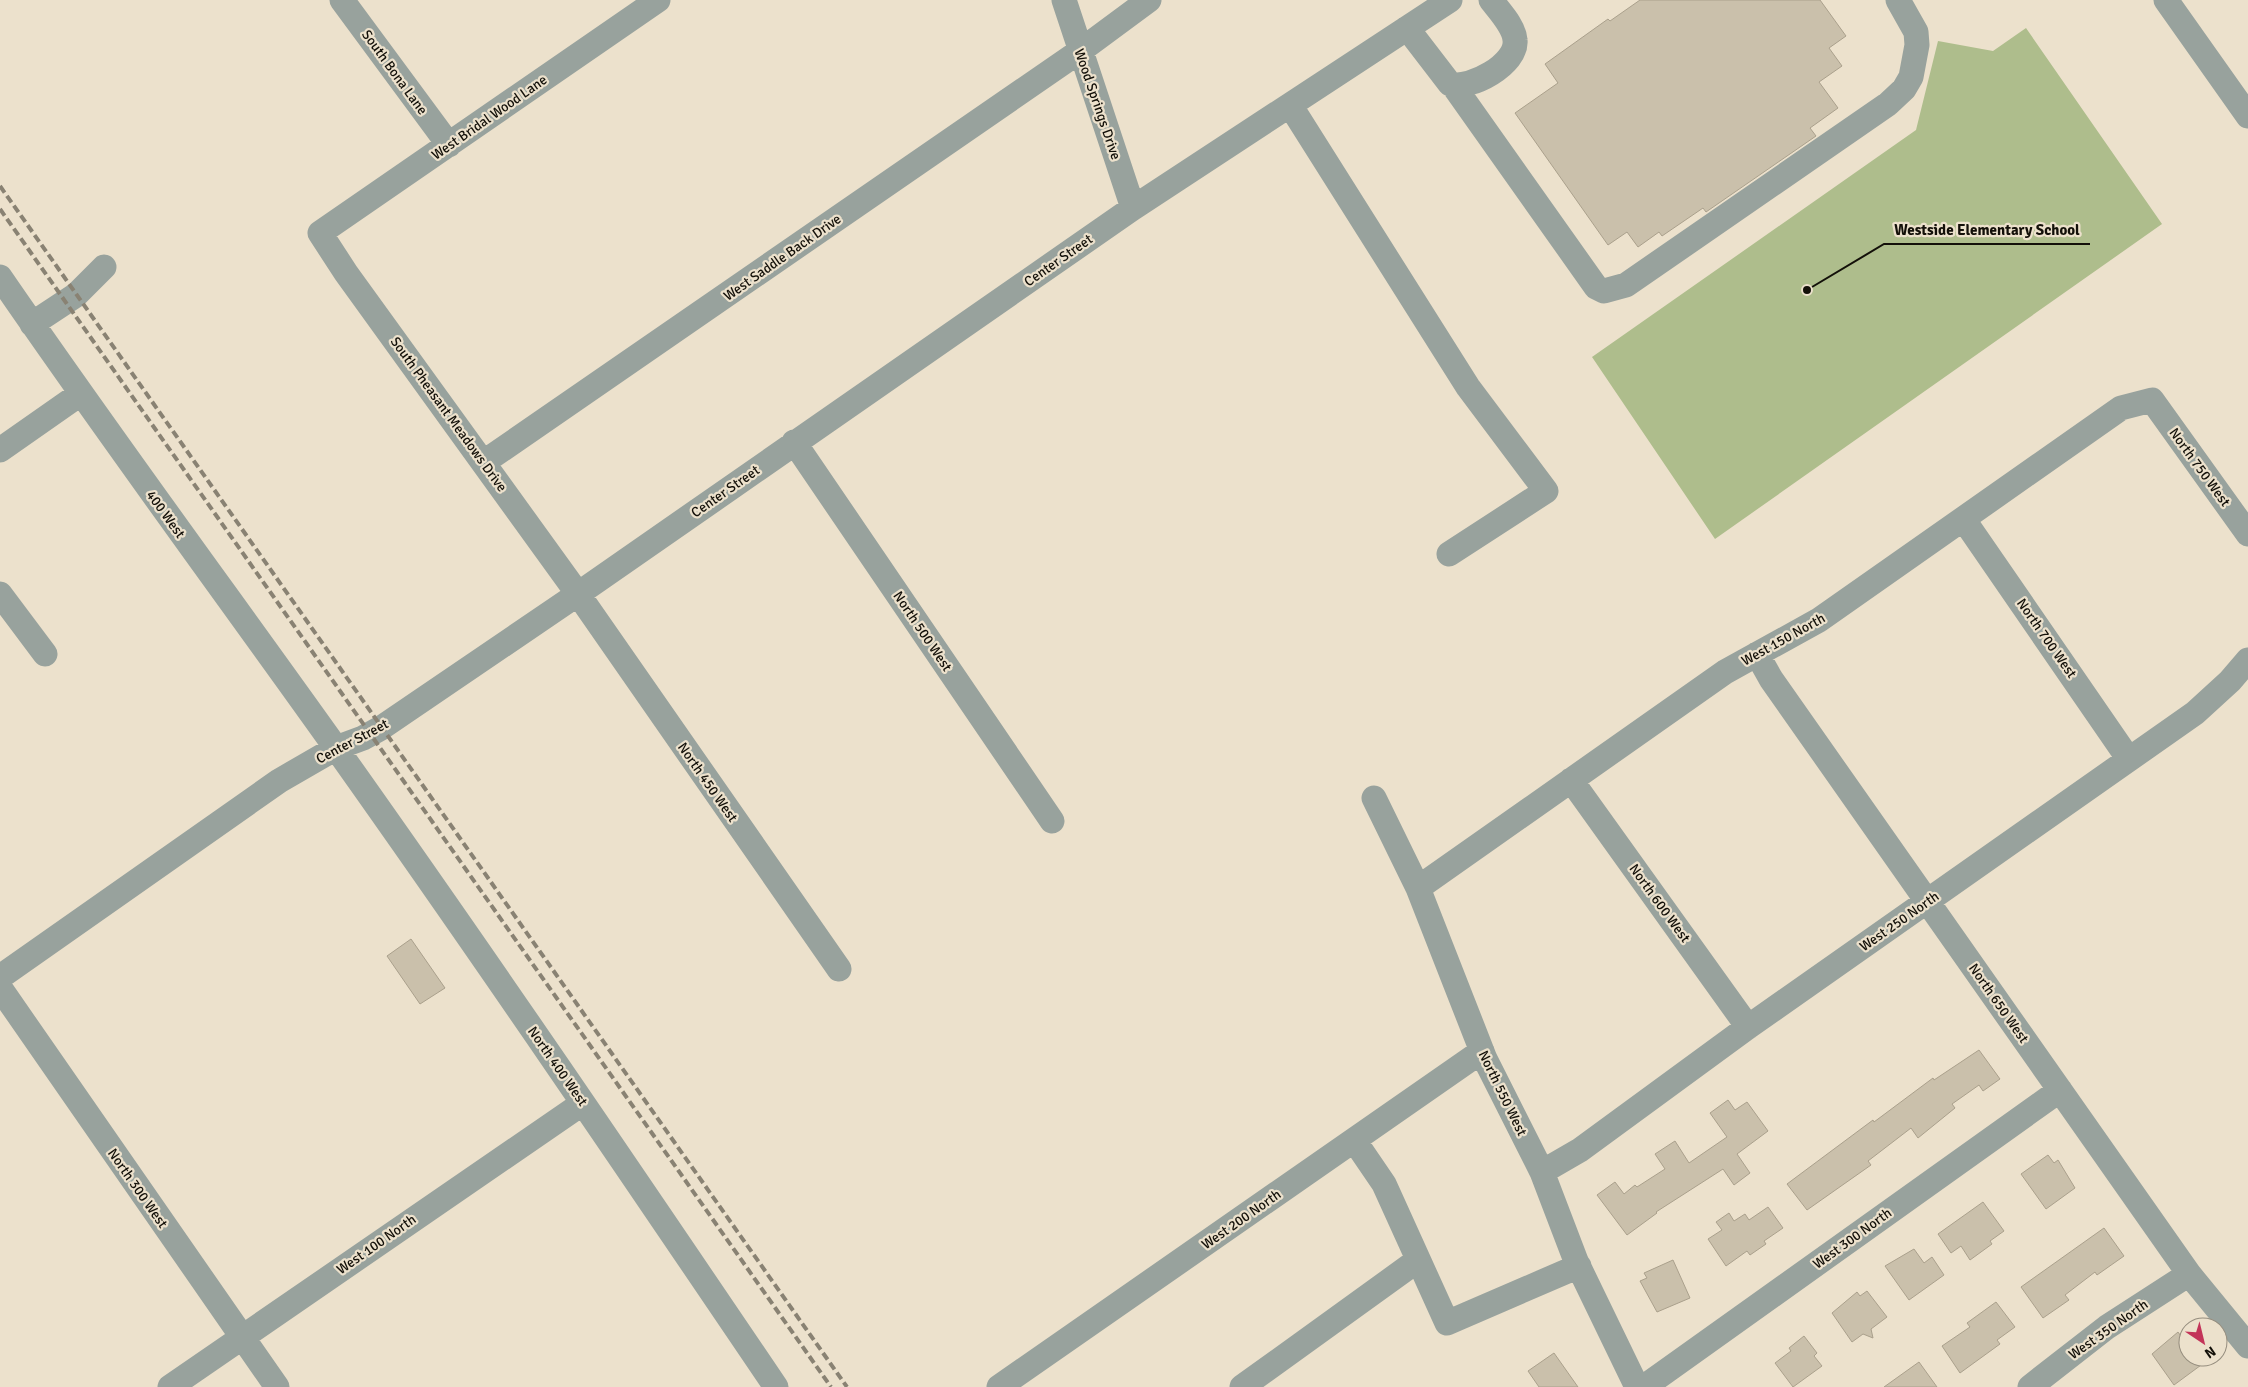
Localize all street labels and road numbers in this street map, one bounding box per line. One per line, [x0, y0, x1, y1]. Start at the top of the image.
street label: South Bona Lane [358, 27, 431, 118]
street label: Wood Springs Drive [1071, 46, 1125, 162]
street label: West Bridal Wood Lane [428, 71, 550, 164]
street label: West Saddle Back Drive [720, 210, 844, 304]
street label: Center Street [1021, 231, 1096, 290]
street label: South Pheasant Meadows Drive [387, 333, 511, 495]
street label: North 750 West [2165, 425, 2234, 510]
street label: Center Street [688, 462, 763, 521]
street label: 400 West [143, 487, 189, 542]
street label: North 500 West [890, 588, 956, 675]
street label: North 700 West [2013, 595, 2080, 681]
street label: West 150 North [1738, 609, 1828, 669]
street label: Center Street [313, 715, 391, 768]
street label: North 450 West [674, 739, 741, 825]
street label: North 600 West [1625, 861, 1694, 946]
street label: West 250 North [1856, 888, 1942, 955]
street label: North 650 West [1965, 960, 2032, 1046]
street label: North 400 West [524, 1023, 591, 1109]
street label: North 550 West [1475, 1048, 1531, 1139]
street label: North 300 West [104, 1145, 171, 1231]
street label: West 200 North [1198, 1186, 1284, 1253]
street label: West 300 North [1810, 1204, 1895, 1273]
street label: West 100 North [333, 1211, 419, 1278]
street label: West 350 North [2065, 1296, 2151, 1363]

